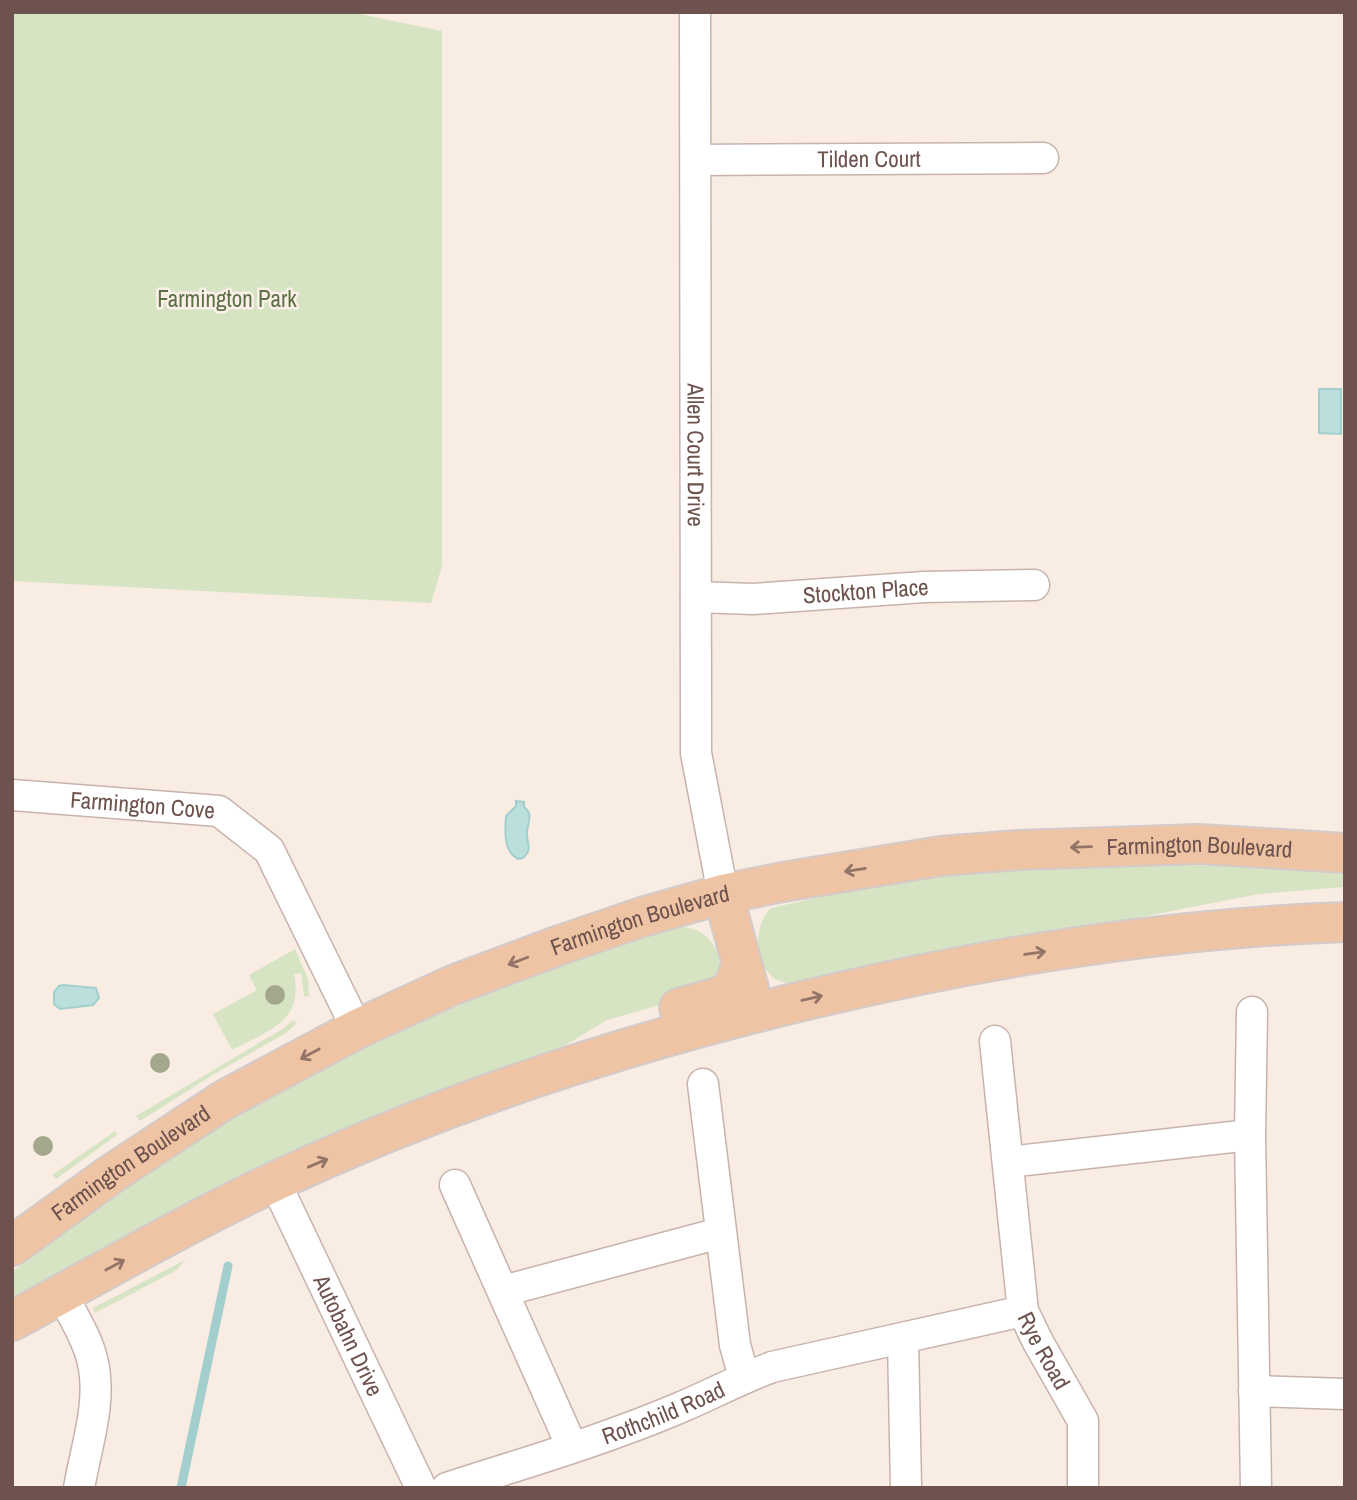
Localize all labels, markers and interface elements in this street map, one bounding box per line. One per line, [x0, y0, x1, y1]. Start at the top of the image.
street label: Tilden Court [817, 143, 921, 174]
park label: Farmington Park [157, 283, 297, 314]
street label: Allen Court Drive [680, 382, 712, 527]
street label: Stockton Place [802, 571, 930, 610]
street label: Farmington Cove [69, 784, 216, 826]
street label: Farmington Boulevard [1106, 828, 1293, 865]
one-way arrow [1070, 840, 1093, 853]
one-way arrow [844, 864, 867, 877]
street label: Farmington Boulevard [546, 877, 732, 962]
one-way arrow [1023, 946, 1046, 959]
one-way arrow [507, 956, 529, 968]
one-way arrow [800, 991, 823, 1004]
one-way arrow [301, 1047, 321, 1061]
street label: Farmington Boulevard [45, 1097, 216, 1228]
one-way arrow [307, 1156, 329, 1169]
one-way arrow [105, 1258, 125, 1272]
street label: Autobahn Drive [306, 1268, 391, 1401]
street label: Rye Road [1011, 1306, 1078, 1395]
street label: Rothchild Road [598, 1373, 730, 1451]

